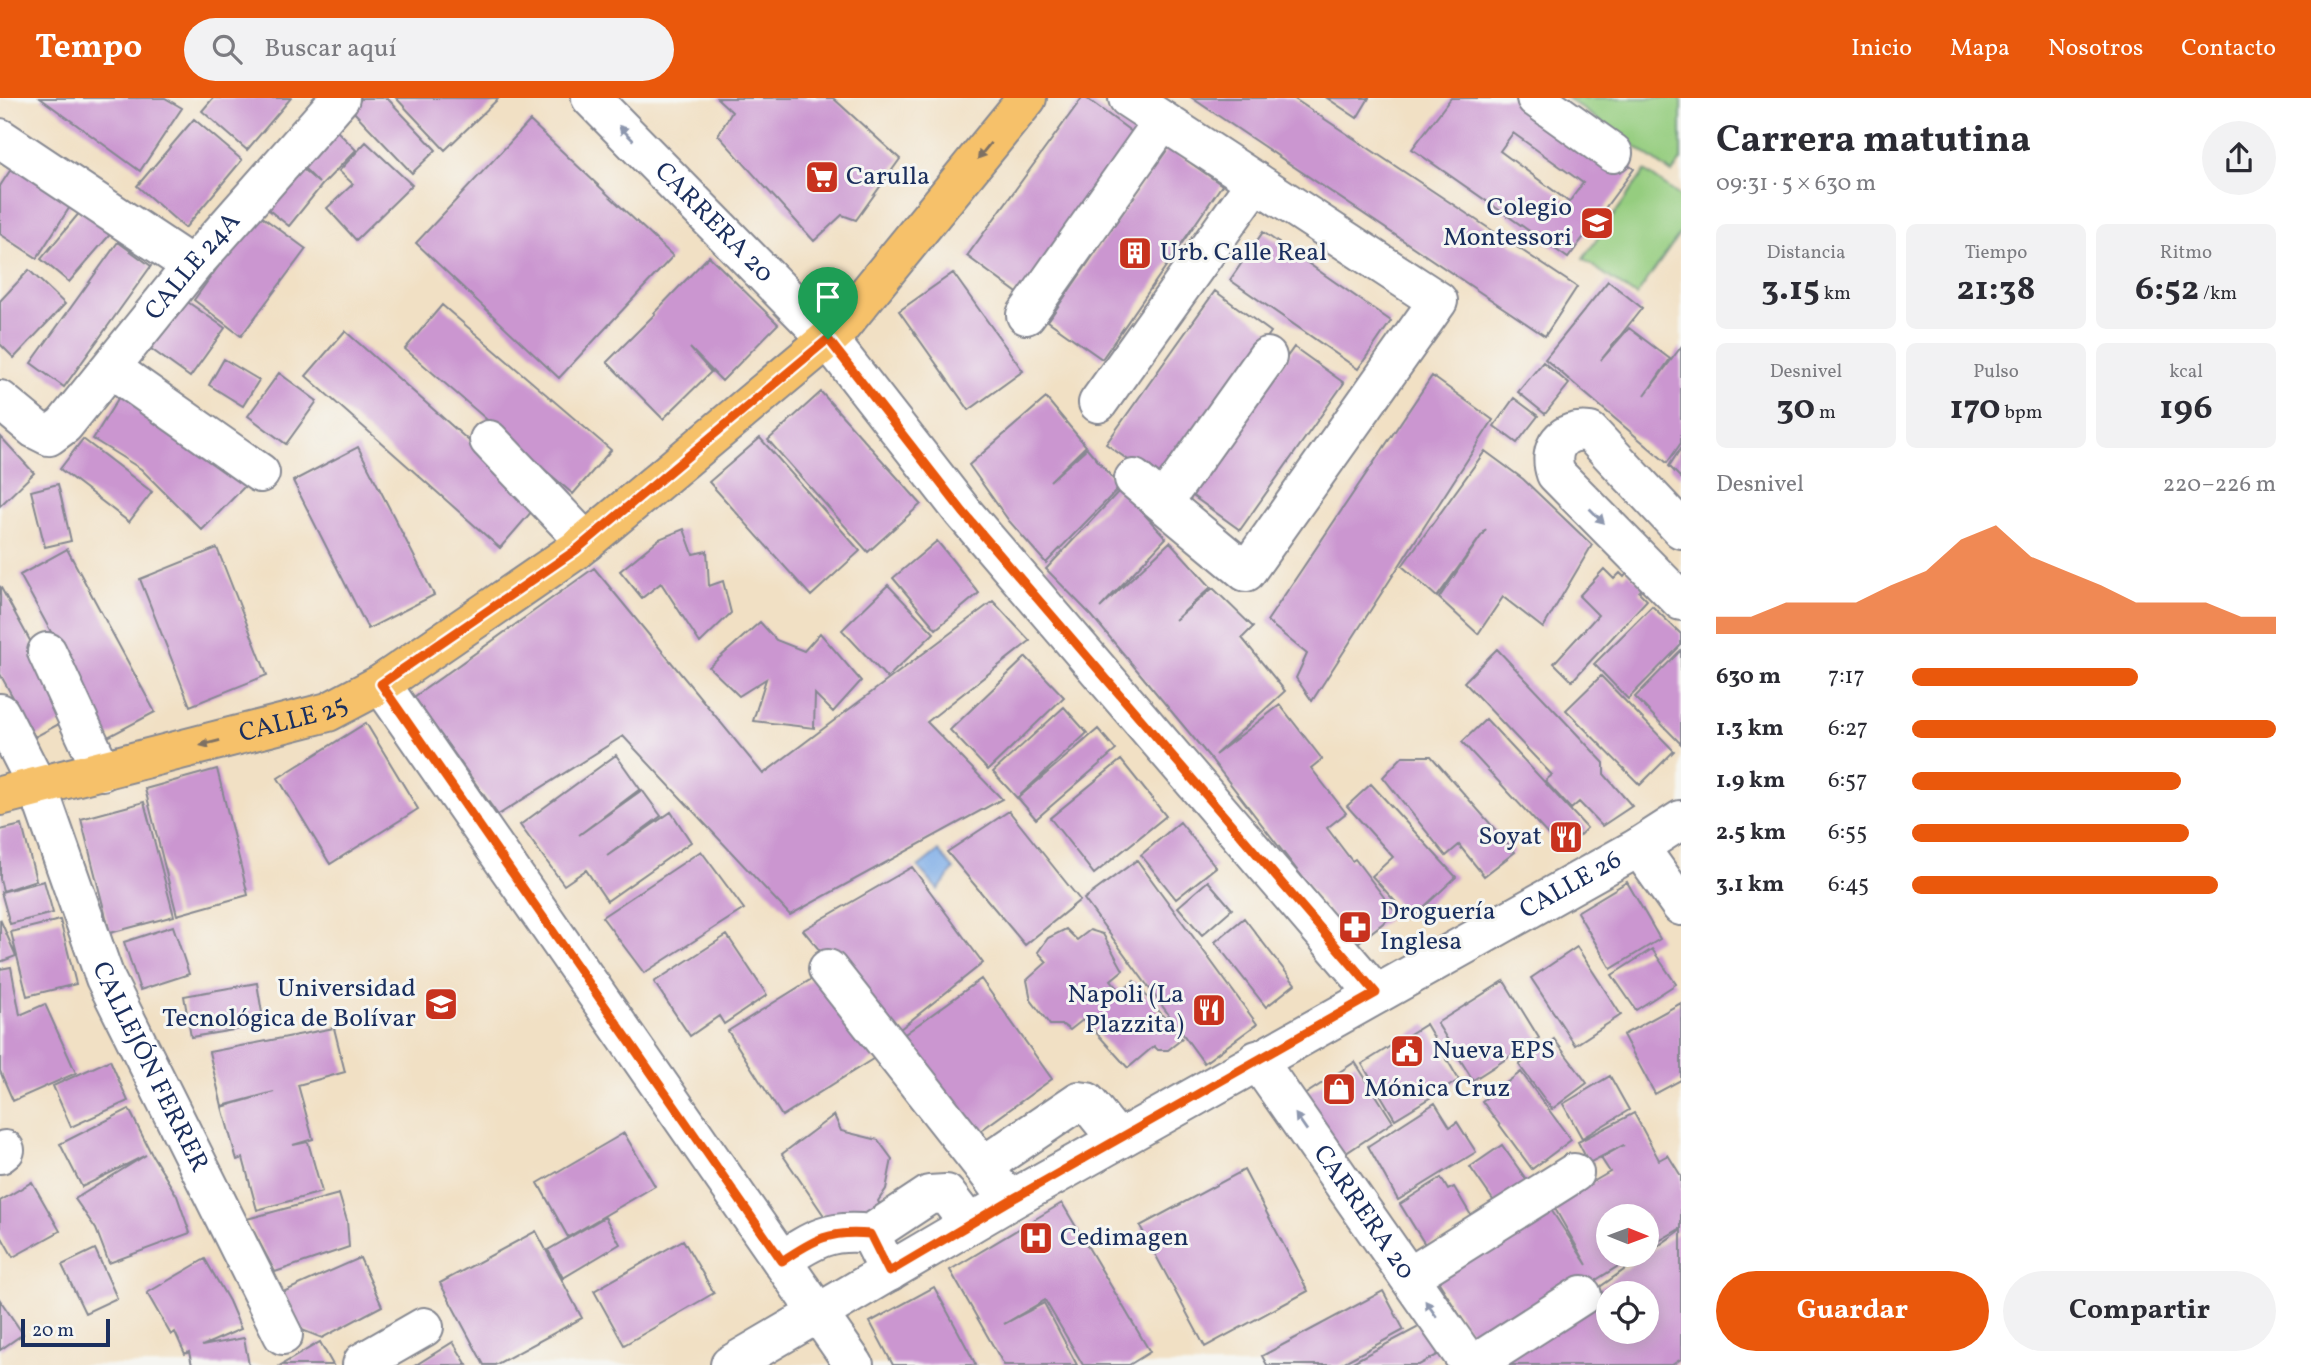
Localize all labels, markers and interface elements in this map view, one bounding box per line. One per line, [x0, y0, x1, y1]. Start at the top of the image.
search box [184, 18, 674, 81]
text: Tempo [35, 26, 142, 72]
icon: search [208, 30, 246, 68]
text: Buscar aquí [264, 31, 397, 67]
text: Inicio [1851, 32, 1912, 66]
text: Mapa [1950, 32, 2010, 66]
text: Nosotros [2048, 32, 2143, 66]
text: Contacto [2181, 32, 2276, 66]
text: Carrera matutina [1716, 115, 2031, 168]
button: share [2202, 121, 2276, 195]
one-way arrow [617, 125, 634, 142]
one-way arrow [977, 142, 992, 159]
street label: CARRERA 20 [646, 154, 781, 291]
supermarket icon: Carulla [803, 158, 841, 196]
place label: Carulla [846, 159, 930, 195]
text: 09:31 · 5 × 630 m [1716, 168, 1876, 200]
place label: Colegio Montessori [1443, 190, 1572, 256]
school or university icon: Colegio Montessori [1578, 204, 1616, 242]
street label: CALLE 24A [137, 205, 249, 328]
building icon: Urb. Calle Real [1116, 234, 1154, 272]
place label: Urb. Calle Real [1160, 235, 1327, 271]
text: Distancia [1767, 240, 1845, 266]
text: Tiempo [1965, 240, 2027, 266]
text: Ritmo [2160, 240, 2212, 266]
text: 3.15 [1761, 266, 1820, 314]
text: 21:38 [1956, 266, 2036, 314]
text: 6:52 [2135, 266, 2199, 314]
pin [798, 267, 858, 339]
icon: arrive [809, 278, 847, 316]
text: km [1820, 281, 1851, 307]
text: /km [2199, 281, 2237, 307]
text: Desnivel [1770, 359, 1842, 385]
text: Pulso [1973, 359, 2019, 385]
text: kcal [2169, 359, 2203, 385]
text: 30 [1776, 385, 1815, 433]
text: 170 [1949, 385, 2001, 433]
text: 196 [2159, 385, 2213, 433]
text: m [1815, 400, 1836, 426]
text: bpm [2001, 400, 2043, 426]
text: Desnivel [1716, 469, 1804, 501]
text: 220–226 m [2163, 469, 2276, 501]
one-way arrow [1589, 507, 1605, 524]
text: 630 m [1716, 661, 1781, 693]
text: 7:17 [1828, 661, 1865, 693]
street label: CALLE 25 [235, 687, 354, 752]
text: 1.3 km [1716, 713, 1784, 745]
text: 6:27 [1828, 713, 1868, 745]
one-way arrow [199, 738, 221, 749]
text: 1.9 km [1716, 765, 1785, 797]
text: 6:57 [1828, 765, 1867, 797]
text: 2.5 km [1716, 817, 1786, 849]
text: 6:55 [1828, 817, 1867, 849]
restaurant icon: Soyat [1547, 818, 1585, 856]
place label: Soyat [1478, 819, 1542, 855]
street label: CALLE 26 [1513, 842, 1628, 928]
text: 3.1 km [1716, 869, 1784, 901]
text: 6:45 [1828, 869, 1869, 901]
place label: Droguería Inglesa [1380, 894, 1496, 960]
pharmacy icon: Droguería Inglesa [1336, 908, 1374, 946]
street label: CALLEJÓN FERRER [83, 957, 217, 1179]
place label: Universidad Tecnológica de Bolívar [162, 971, 416, 1037]
place label: Napoli (La Plazzita) [1067, 977, 1184, 1043]
school or university icon: Universidad Tecnológica de Bolívar [422, 985, 460, 1023]
restaurant icon: Napoli (La Plazzita) [1190, 991, 1228, 1029]
public building icon: Nueva EPS [1388, 1032, 1426, 1070]
place label: Nueva EPS [1432, 1033, 1555, 1069]
shop icon: Mónica Cruz [1320, 1070, 1358, 1108]
place label: Mónica Cruz [1364, 1071, 1510, 1107]
one-way arrow [1294, 1113, 1308, 1131]
street label: CARRERA 20 [1304, 1138, 1423, 1287]
north arrow [1596, 1204, 1659, 1267]
map controls [1596, 1204, 1659, 1344]
hospital icon: Cedimagen [1017, 1219, 1055, 1257]
place label: Cedimagen [1060, 1220, 1189, 1256]
button: Guardar [1716, 1271, 1989, 1351]
button: Compartir [2003, 1271, 2276, 1351]
button: locate [1596, 1281, 1659, 1344]
one-way arrow [1424, 1300, 1438, 1318]
scale bar [21, 1316, 110, 1348]
text: 20 m [32, 1318, 74, 1344]

